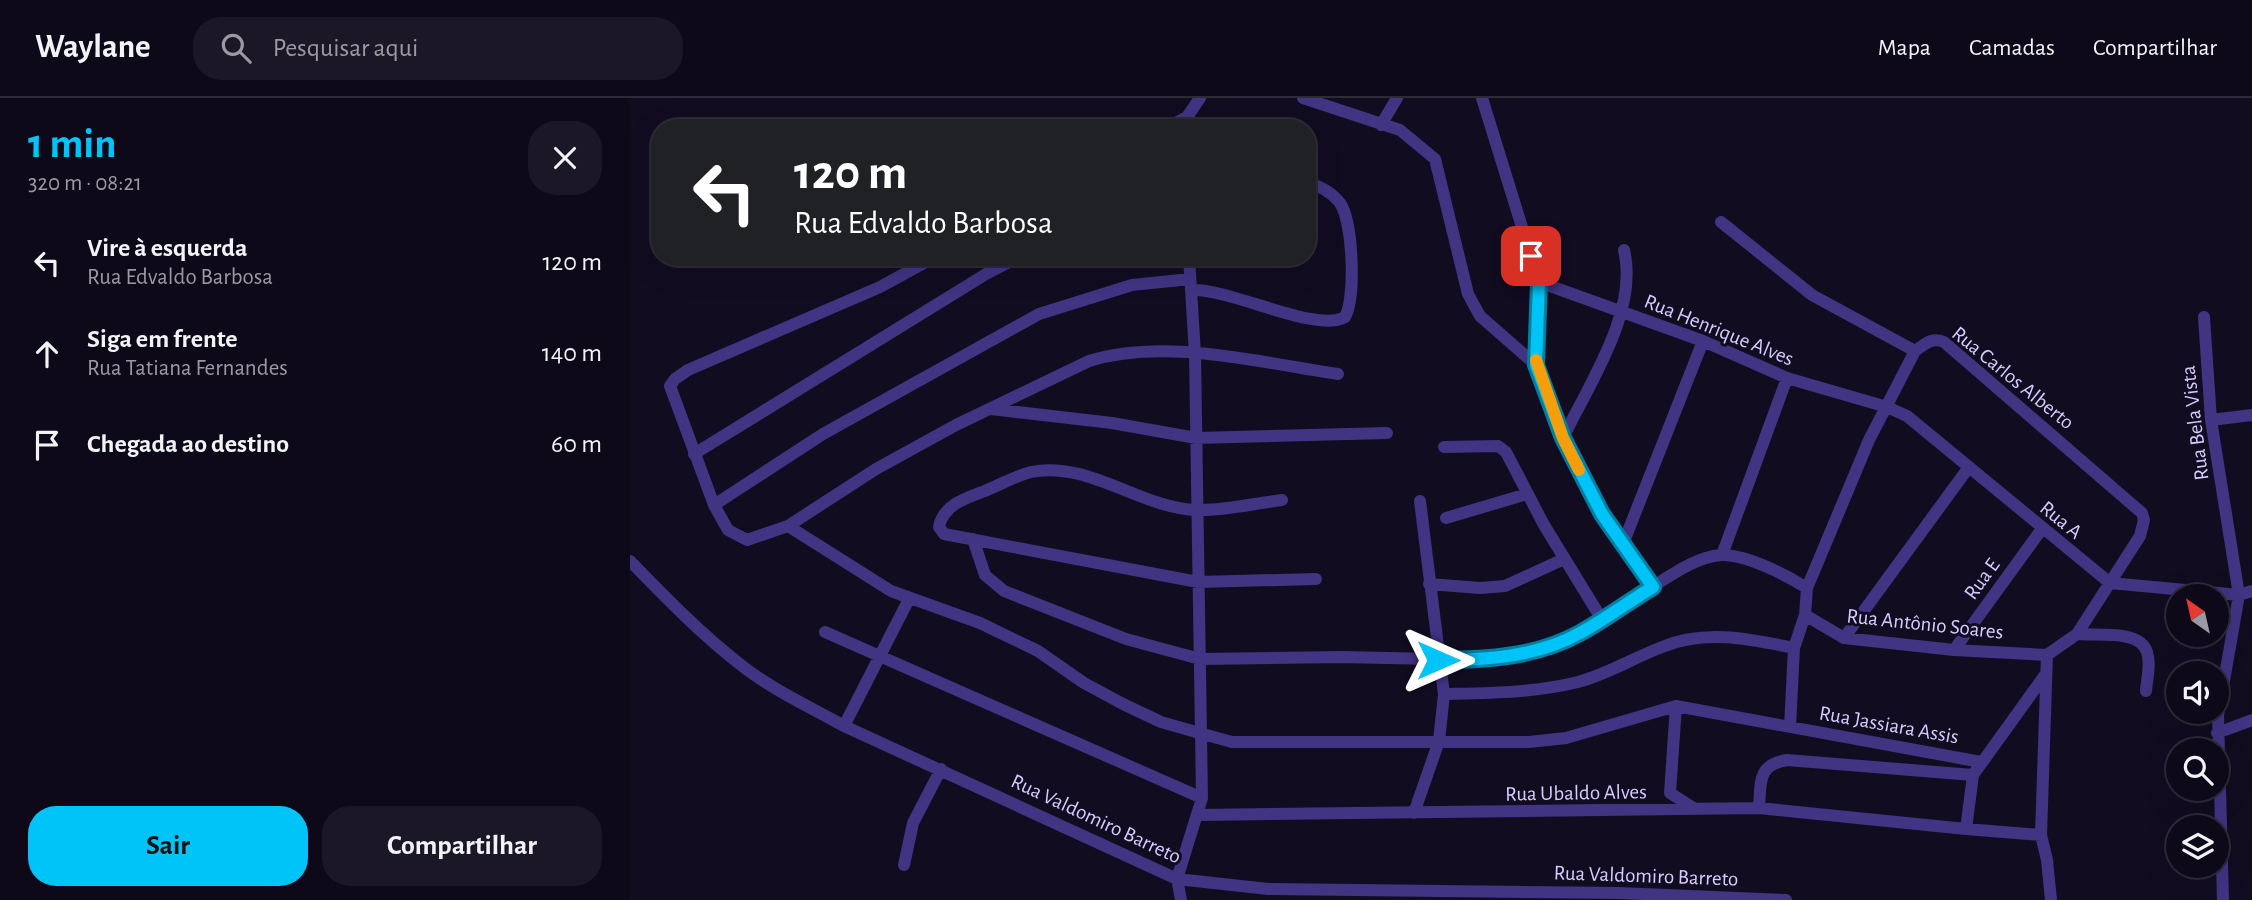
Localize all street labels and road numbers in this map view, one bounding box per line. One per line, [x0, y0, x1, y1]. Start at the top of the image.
street label: Rua Henrique Alves [1641, 290, 1797, 370]
street label: Rua Carlos Alberto [1948, 323, 2078, 433]
street label: Rua Bela Vista [2178, 364, 2212, 482]
street label: Rua A [2036, 497, 2086, 543]
street label: Rua E [1960, 555, 2004, 603]
street label: Rua Antônio Soares [1846, 605, 2004, 643]
street label: Rua Jassiara Assis [1818, 702, 1960, 748]
street label: Rua Valdomiro Barreto [1008, 770, 1184, 868]
street label: Rua Ubaldo Alves [1505, 781, 1647, 805]
street label: Rua Valdomiro Barreto [1553, 862, 1739, 890]

